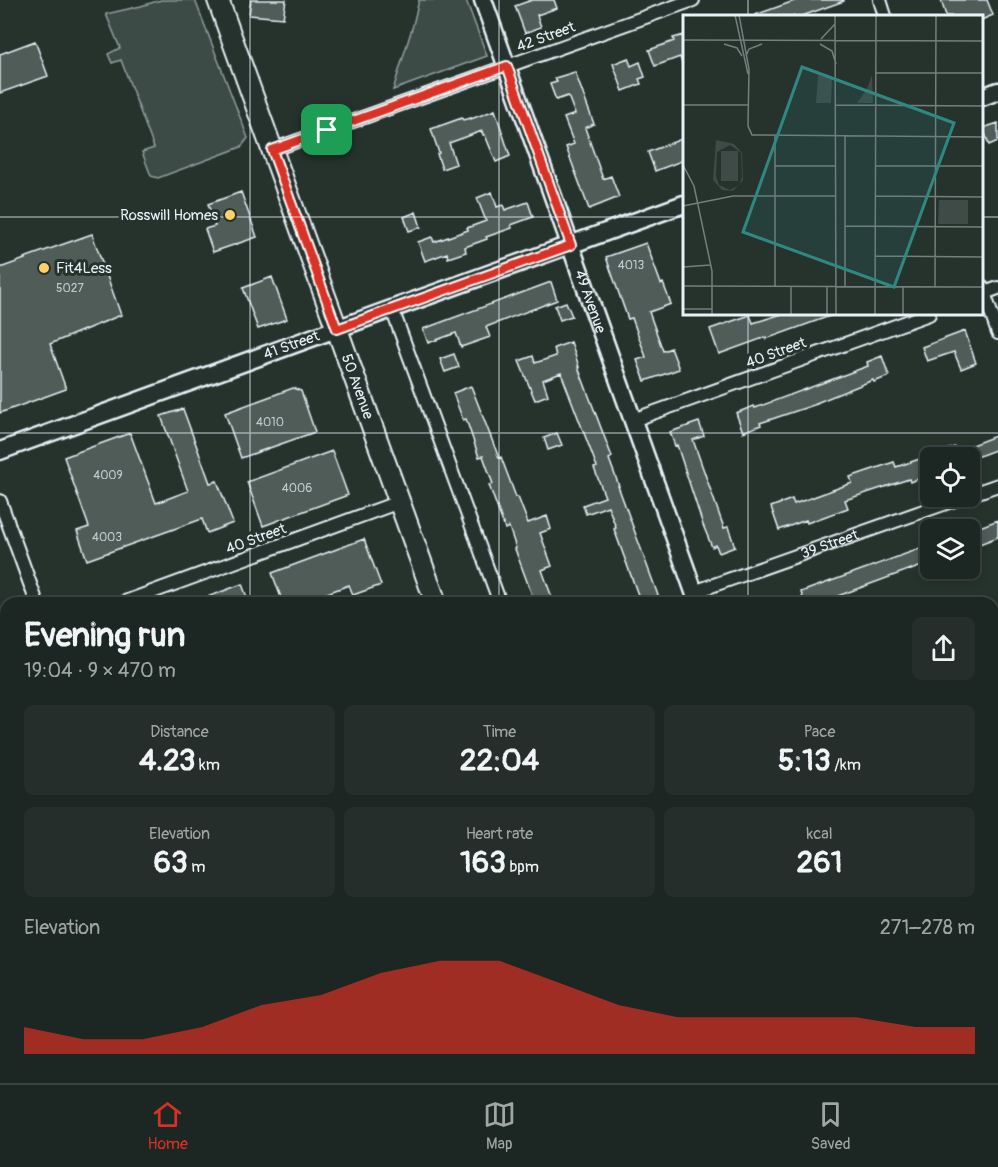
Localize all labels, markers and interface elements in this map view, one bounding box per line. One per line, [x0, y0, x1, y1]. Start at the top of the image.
inset map [683, 15, 983, 315]
street label: 42 Street [514, 17, 579, 56]
pin [301, 104, 352, 155]
icon: arrive [310, 113, 343, 146]
place label: Rosswill Homes [120, 206, 218, 225]
marker: Rosswill Homes [223, 208, 237, 222]
house number: 4013 [618, 258, 645, 273]
place label: Fit4Less [56, 259, 112, 278]
marker: Fit4Less [37, 261, 51, 275]
street label: 49 Avenue [570, 267, 611, 336]
house number: 5027 [56, 281, 85, 296]
street label: 41 Street [260, 326, 323, 364]
street label: 40 Street [743, 333, 810, 373]
street label: 50 Avenue [337, 351, 378, 422]
house number: 4010 [256, 415, 284, 430]
map controls [920, 447, 980, 579]
button: locate [920, 447, 980, 507]
house number: 4009 [93, 468, 123, 483]
house number: 4006 [282, 481, 312, 496]
street label: 40 Street [223, 519, 290, 559]
button: layers [920, 519, 980, 579]
street label: 39 Street [798, 525, 862, 563]
house number: 4003 [92, 530, 122, 545]
text: Evening run [24, 615, 185, 656]
button: share [912, 617, 975, 680]
text: 19:04 · 9 × 470 m [24, 658, 176, 683]
text: Distance [150, 722, 209, 742]
text: Time [483, 722, 516, 742]
text: Pace [804, 722, 835, 742]
text: 4.23 [139, 742, 196, 779]
text: 22:04 [460, 742, 539, 779]
text: 5:13 [778, 742, 831, 779]
text: km [196, 755, 220, 775]
text: /km [831, 755, 861, 775]
text: Elevation [149, 824, 210, 844]
text: Heart rate [466, 824, 533, 844]
text: kcal [806, 824, 833, 844]
text: 63 [154, 844, 188, 881]
text: 163 [460, 844, 506, 881]
text: 261 [797, 844, 842, 881]
text: m [188, 857, 205, 877]
text: bpm [506, 857, 539, 877]
text: Elevation [24, 915, 100, 940]
text: 271–278 m [880, 915, 975, 940]
tab: Home [147, 1098, 188, 1154]
tab: Map [483, 1098, 516, 1154]
tab: Saved [811, 1098, 851, 1154]

